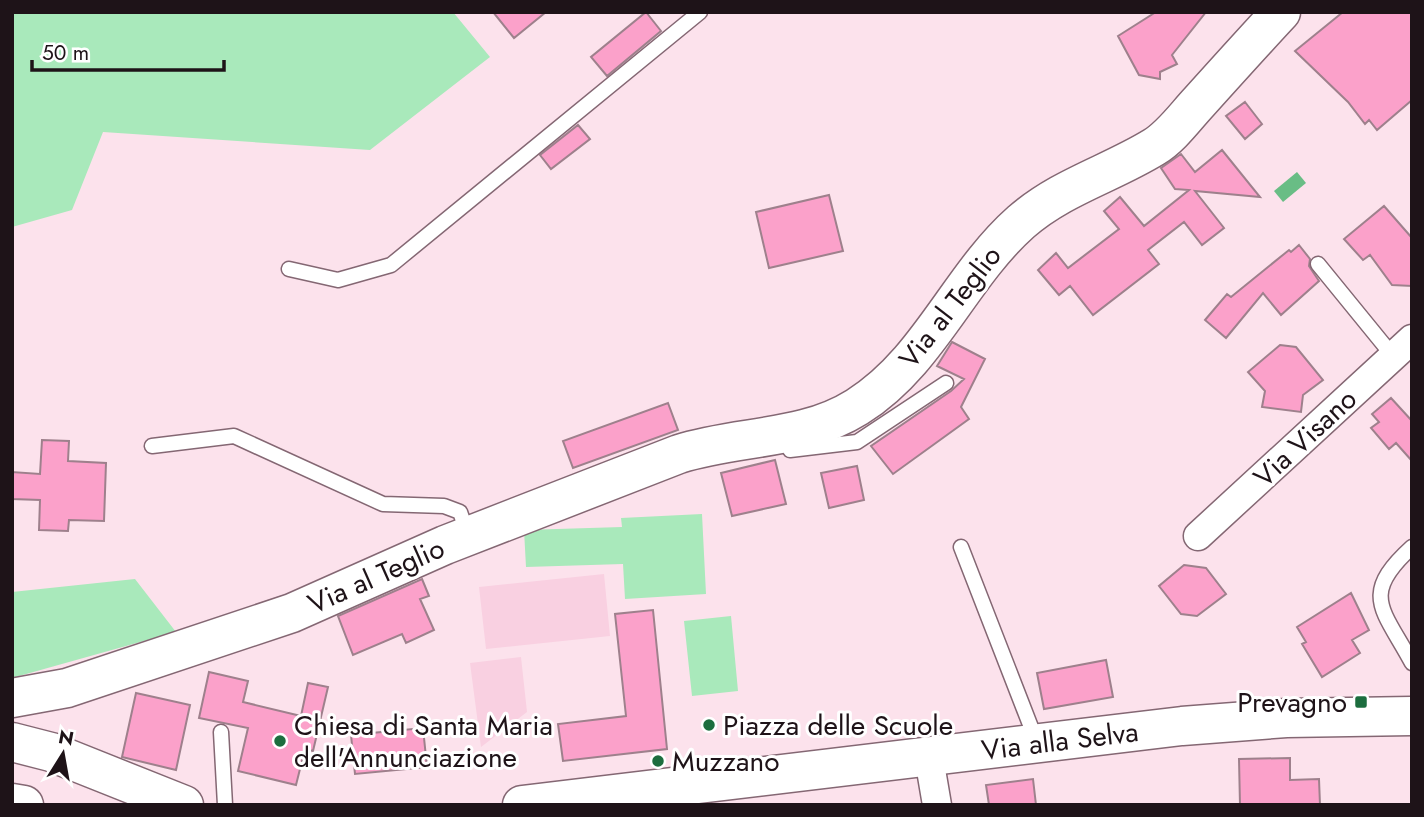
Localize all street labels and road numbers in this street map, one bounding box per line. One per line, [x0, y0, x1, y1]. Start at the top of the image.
street label: Via al Teglio [889, 237, 1011, 377]
street label: Via Visano [1244, 379, 1366, 497]
street label: Via al Teglio [301, 528, 451, 624]
street label: Via alla Selva [979, 711, 1141, 771]

